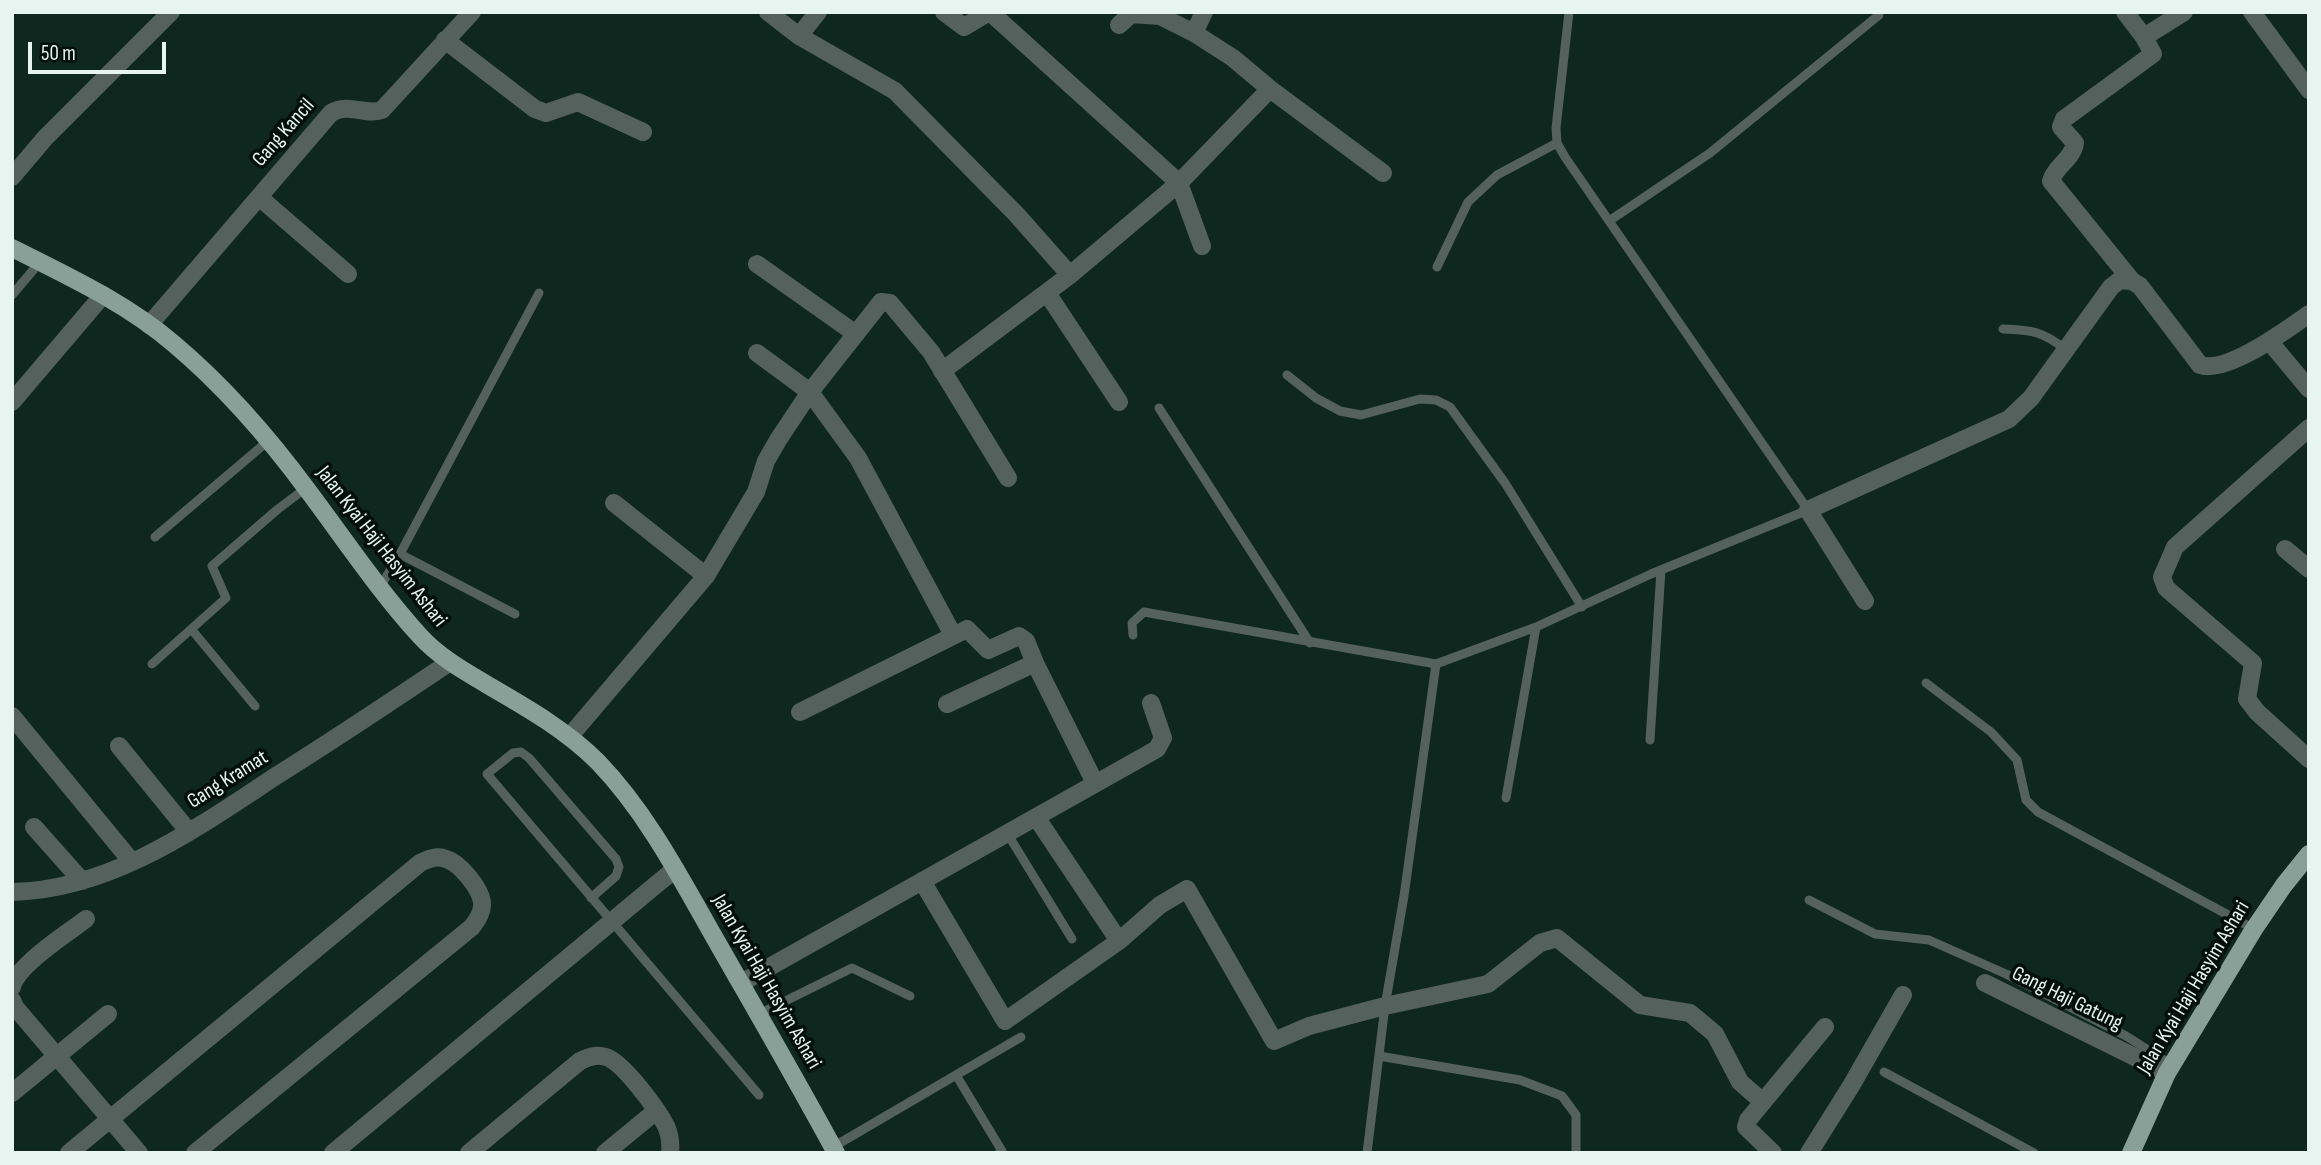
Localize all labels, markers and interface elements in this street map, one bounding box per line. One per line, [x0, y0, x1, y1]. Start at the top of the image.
scale bar [32, 28, 170, 72]
text: 50 m [41, 41, 76, 66]
street label: Gang Kancil [248, 94, 320, 172]
street label: Jalan Kyai Haji Hasyim Ashari [310, 462, 452, 632]
street label: Gang Kramat [183, 745, 273, 815]
street label: Jalan Kyai Haji Hasyim Ashari [706, 890, 826, 1074]
street label: Jalan Kyai Haji Hasyim Ashari [2132, 897, 2256, 1079]
street label: Gang Haji Gatung [2008, 961, 2126, 1037]

